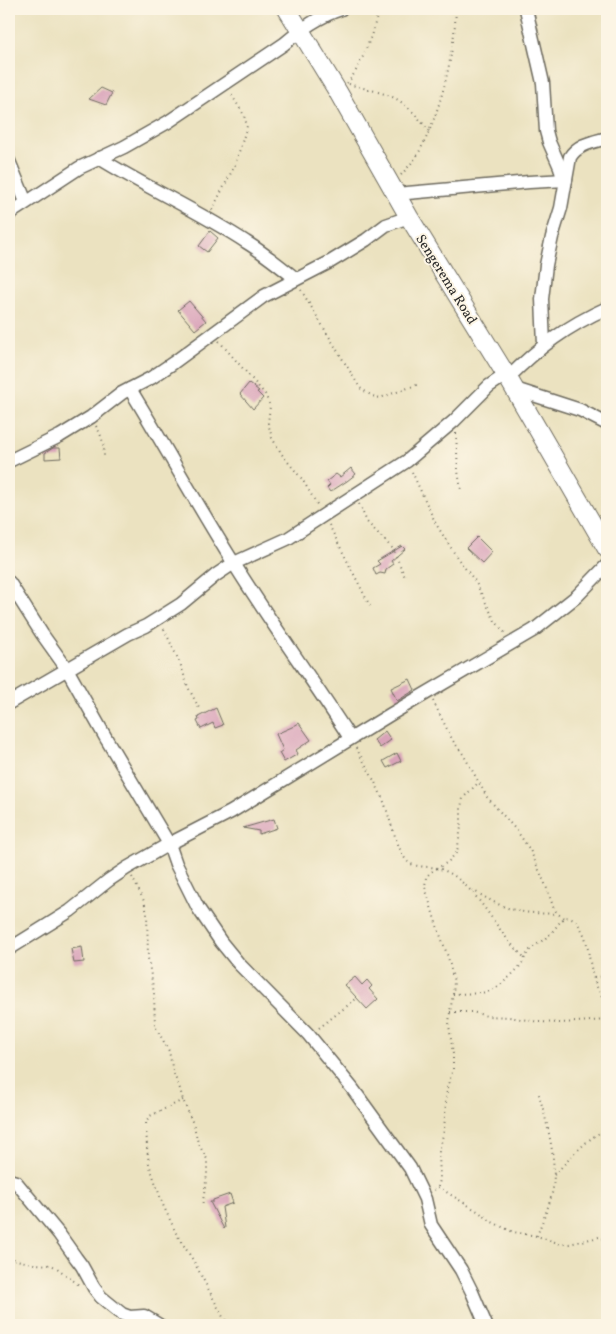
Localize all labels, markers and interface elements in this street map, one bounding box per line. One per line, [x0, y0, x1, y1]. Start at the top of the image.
street label: Sengerema Road [410, 231, 481, 328]

